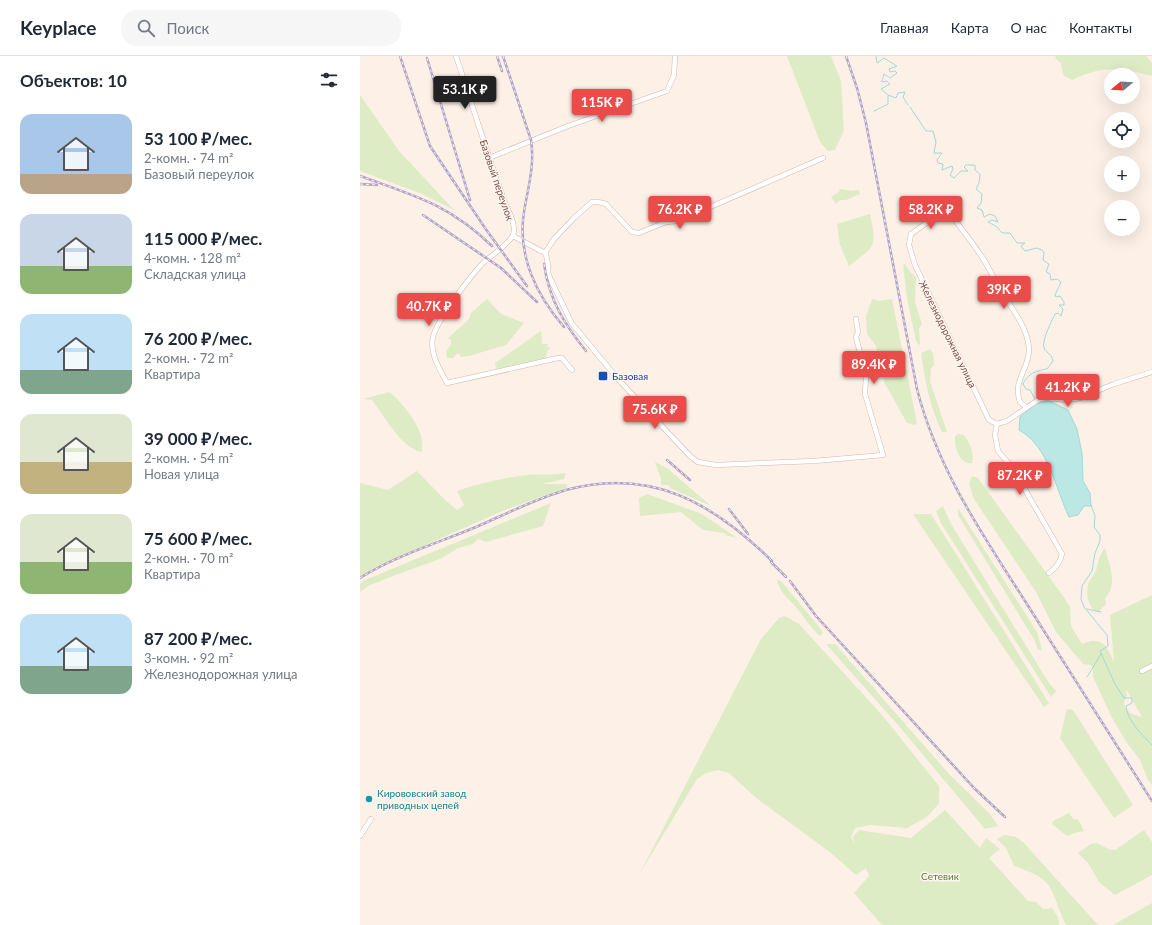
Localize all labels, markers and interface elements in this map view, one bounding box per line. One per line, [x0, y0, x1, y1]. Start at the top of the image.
search box [121, 10, 401, 46]
text: Keyplace [20, 16, 97, 39]
icon: search [135, 17, 157, 39]
text: Поиск [167, 19, 209, 37]
text: Главная [880, 19, 929, 36]
text: Карта [951, 19, 989, 36]
text: О нас [1011, 19, 1047, 36]
text: Контакты [1069, 19, 1132, 36]
north arrow [1104, 68, 1140, 104]
map controls [1104, 68, 1140, 236]
icon: filters [318, 69, 340, 91]
text: Объектов: 10 [20, 70, 127, 91]
pin: 53.1K ₽ [428, 76, 502, 110]
text: 53.1K ₽ [442, 81, 488, 97]
pin: 115K ₽ [569, 89, 635, 123]
text: 115K ₽ [581, 94, 623, 110]
button: locate [1104, 112, 1140, 148]
text: 53 100 ₽/мес. [144, 128, 252, 149]
icon: home [52, 130, 100, 178]
street label: Базовый переулок [478, 138, 517, 223]
text: 2-комн. · 74 m² [144, 150, 233, 166]
button: + [1104, 156, 1140, 192]
text: Базовый переулок [144, 166, 254, 182]
pin: 76.2K ₽ [643, 196, 717, 230]
pin: 58.2K ₽ [894, 196, 968, 230]
button: − [1104, 200, 1140, 236]
text: 76.2K ₽ [657, 201, 703, 217]
text: 58.2K ₽ [908, 201, 954, 217]
text: 115 000 ₽/мес. [144, 228, 262, 249]
icon: home [52, 230, 100, 278]
text: 4-комн. · 128 m² [144, 250, 241, 266]
text: Складская улица [144, 266, 246, 282]
pin: 39K ₽ [976, 276, 1032, 310]
street label: Железнодорожная улица [917, 278, 979, 390]
text: 39K ₽ [987, 281, 1021, 297]
pin: 40.7K ₽ [392, 293, 466, 327]
text: 40.7K ₽ [406, 298, 452, 314]
text: 76 200 ₽/мес. [144, 328, 252, 349]
icon: home [52, 330, 100, 378]
text: 2-комн. · 72 m² [144, 350, 233, 366]
pin: 89.4K ₽ [837, 351, 911, 385]
text: 89.4K ₽ [851, 356, 897, 372]
text: Квартира [144, 366, 200, 382]
marker: Базовая [597, 370, 609, 382]
place label: Базовая [612, 370, 648, 382]
pin: 41.2K ₽ [1031, 374, 1105, 408]
text: 41.2K ₽ [1045, 379, 1091, 395]
pin: 75.6K ₽ [618, 396, 692, 430]
text: 75.6K ₽ [632, 401, 678, 417]
text: 39 000 ₽/мес. [144, 428, 252, 449]
icon: home [52, 430, 100, 478]
text: 2-комн. · 54 m² [144, 450, 233, 466]
pin: 87.2K ₽ [983, 462, 1057, 496]
text: Новая улица [144, 466, 219, 482]
text: 87.2K ₽ [997, 467, 1043, 483]
text: 75 600 ₽/мес. [144, 528, 252, 549]
icon: home [52, 530, 100, 578]
text: 2-комн. · 70 m² [144, 550, 233, 566]
text: Квартира [144, 566, 200, 582]
text: 87 200 ₽/мес. [144, 628, 252, 649]
icon: home [52, 630, 100, 678]
text: 3-комн. · 92 m² [144, 650, 233, 666]
text: Железнодорожная улица [144, 666, 298, 682]
place label: Кирововский завод приводных цепей [377, 787, 466, 811]
marker: Кирововский завод приводных цепей [364, 794, 374, 804]
park label: Сетевик [921, 870, 960, 882]

